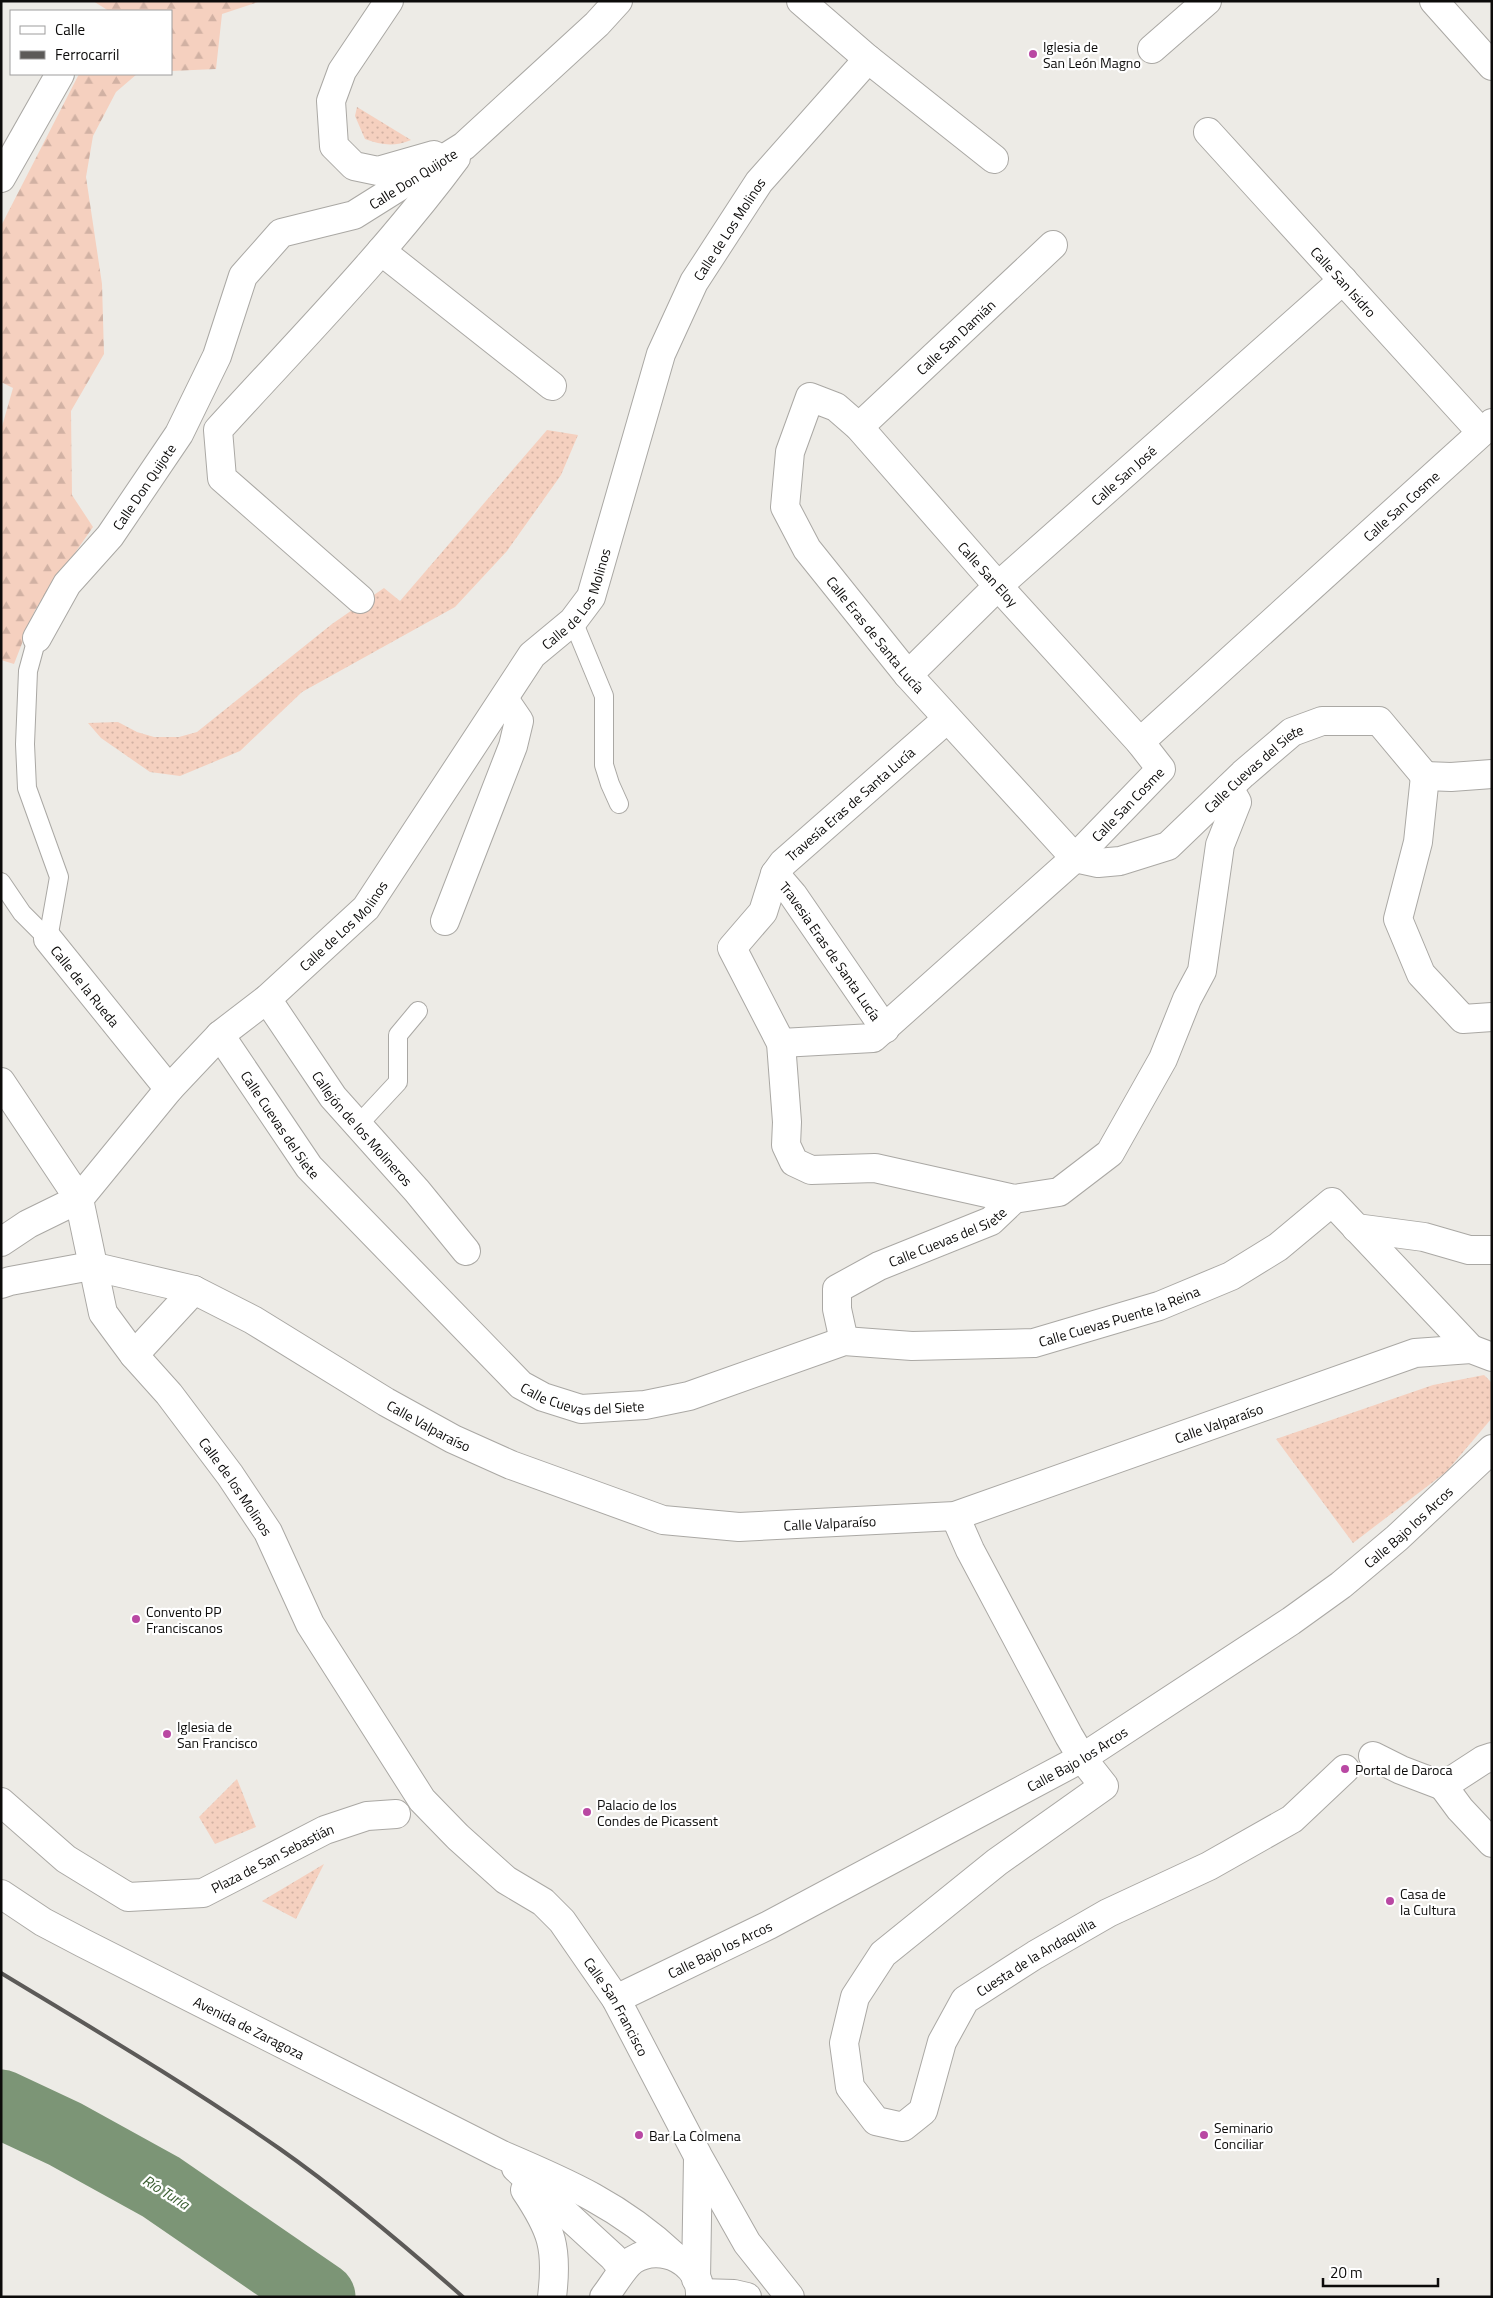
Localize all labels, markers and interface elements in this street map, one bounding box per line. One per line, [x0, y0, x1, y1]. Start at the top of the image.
legend [10, 10, 172, 75]
text: Calle [55, 18, 85, 41]
place label: Iglesia de San León Magno [1043, 36, 1141, 73]
text: Ferrocarril [55, 43, 120, 66]
marker: Iglesia de San León Magno [1027, 48, 1039, 60]
street label: Calle Don Quijote [364, 143, 461, 214]
street label: Calle de Los Molinos [687, 172, 770, 284]
street label: Calle San Isidro [1306, 241, 1382, 321]
street label: Calle San Damián [911, 294, 1000, 379]
street label: Calle Don Quijote [107, 439, 180, 534]
street label: Calle San José [1086, 440, 1161, 510]
street label: Calle San Cosme [1358, 465, 1444, 546]
street label: Calle San Eloy [953, 537, 1023, 611]
street label: Calle de Los Molinos [536, 546, 615, 654]
street label: Calle Eras de Santa Lucía [822, 571, 930, 698]
street label: Calle Cuevas del Siete [1199, 718, 1306, 817]
street label: Travesía Eras de Santa Lucía [781, 742, 919, 866]
street label: Calle San Cosme [1086, 762, 1168, 846]
street label: Calle de Los Molinos [294, 876, 392, 975]
street label: Travesia Eras de Santa Lucía [775, 876, 887, 1025]
street label: Calle de la Rueda [46, 940, 125, 1031]
street label: Calle Cuevas del Siete [236, 1066, 325, 1183]
street label: Callejón de los Molineros [308, 1066, 418, 1190]
street label: Calle Cuevas del Siete [885, 1202, 1011, 1272]
street label: Calle Cuevas Puente la Reina [1036, 1280, 1203, 1352]
street label: Calle Cuevas del Siete [517, 1376, 645, 1420]
street label: Calle Valparaíso [383, 1394, 474, 1456]
street label: Calle Valparaíso [1171, 1397, 1266, 1448]
street label: Calle de los Molinos [194, 1433, 278, 1540]
street label: Calle Bajo los Arcos [1359, 1481, 1457, 1573]
street label: Calle Valparaíso [783, 1510, 877, 1535]
place label: Convento PP Franciscanos [146, 1601, 223, 1638]
marker: Convento PP Franciscanos [130, 1613, 142, 1625]
place label: Iglesia de San Francisco [177, 1716, 258, 1753]
street label: Calle Bajo los Arcos [1023, 1721, 1131, 1796]
marker: Iglesia de San Francisco [161, 1728, 173, 1740]
place label: Portal de Daroca [1355, 1759, 1453, 1780]
marker: Portal de Daroca [1339, 1763, 1351, 1775]
place label: Palacio de los Condes de Picassent [597, 1794, 718, 1831]
marker: Palacio de los Condes de Picassent [581, 1806, 593, 1818]
street label: Plaza de San Sebastián [207, 1817, 336, 1898]
place label: Casa de la Cultura [1400, 1883, 1456, 1920]
marker: Casa de la Cultura [1384, 1895, 1396, 1907]
street label: Cuesta de la Andaquilla [972, 1912, 1099, 2001]
street label: Calle Bajo los Arcos [664, 1915, 775, 1983]
street label: Calle San Francisco [579, 1952, 654, 2060]
street label: Avenida de Zaragoza [190, 1990, 308, 2064]
place label: Seminario Conciliar [1214, 2117, 1273, 2154]
place label: Bar La Colmena [649, 2125, 741, 2146]
marker: Bar La Colmena [633, 2129, 645, 2141]
marker: Seminario Conciliar [1198, 2129, 1210, 2141]
water label: Río Turia [138, 2169, 195, 2216]
scale bar [1323, 2256, 1438, 2288]
text: 20 m [1330, 2261, 1363, 2284]

